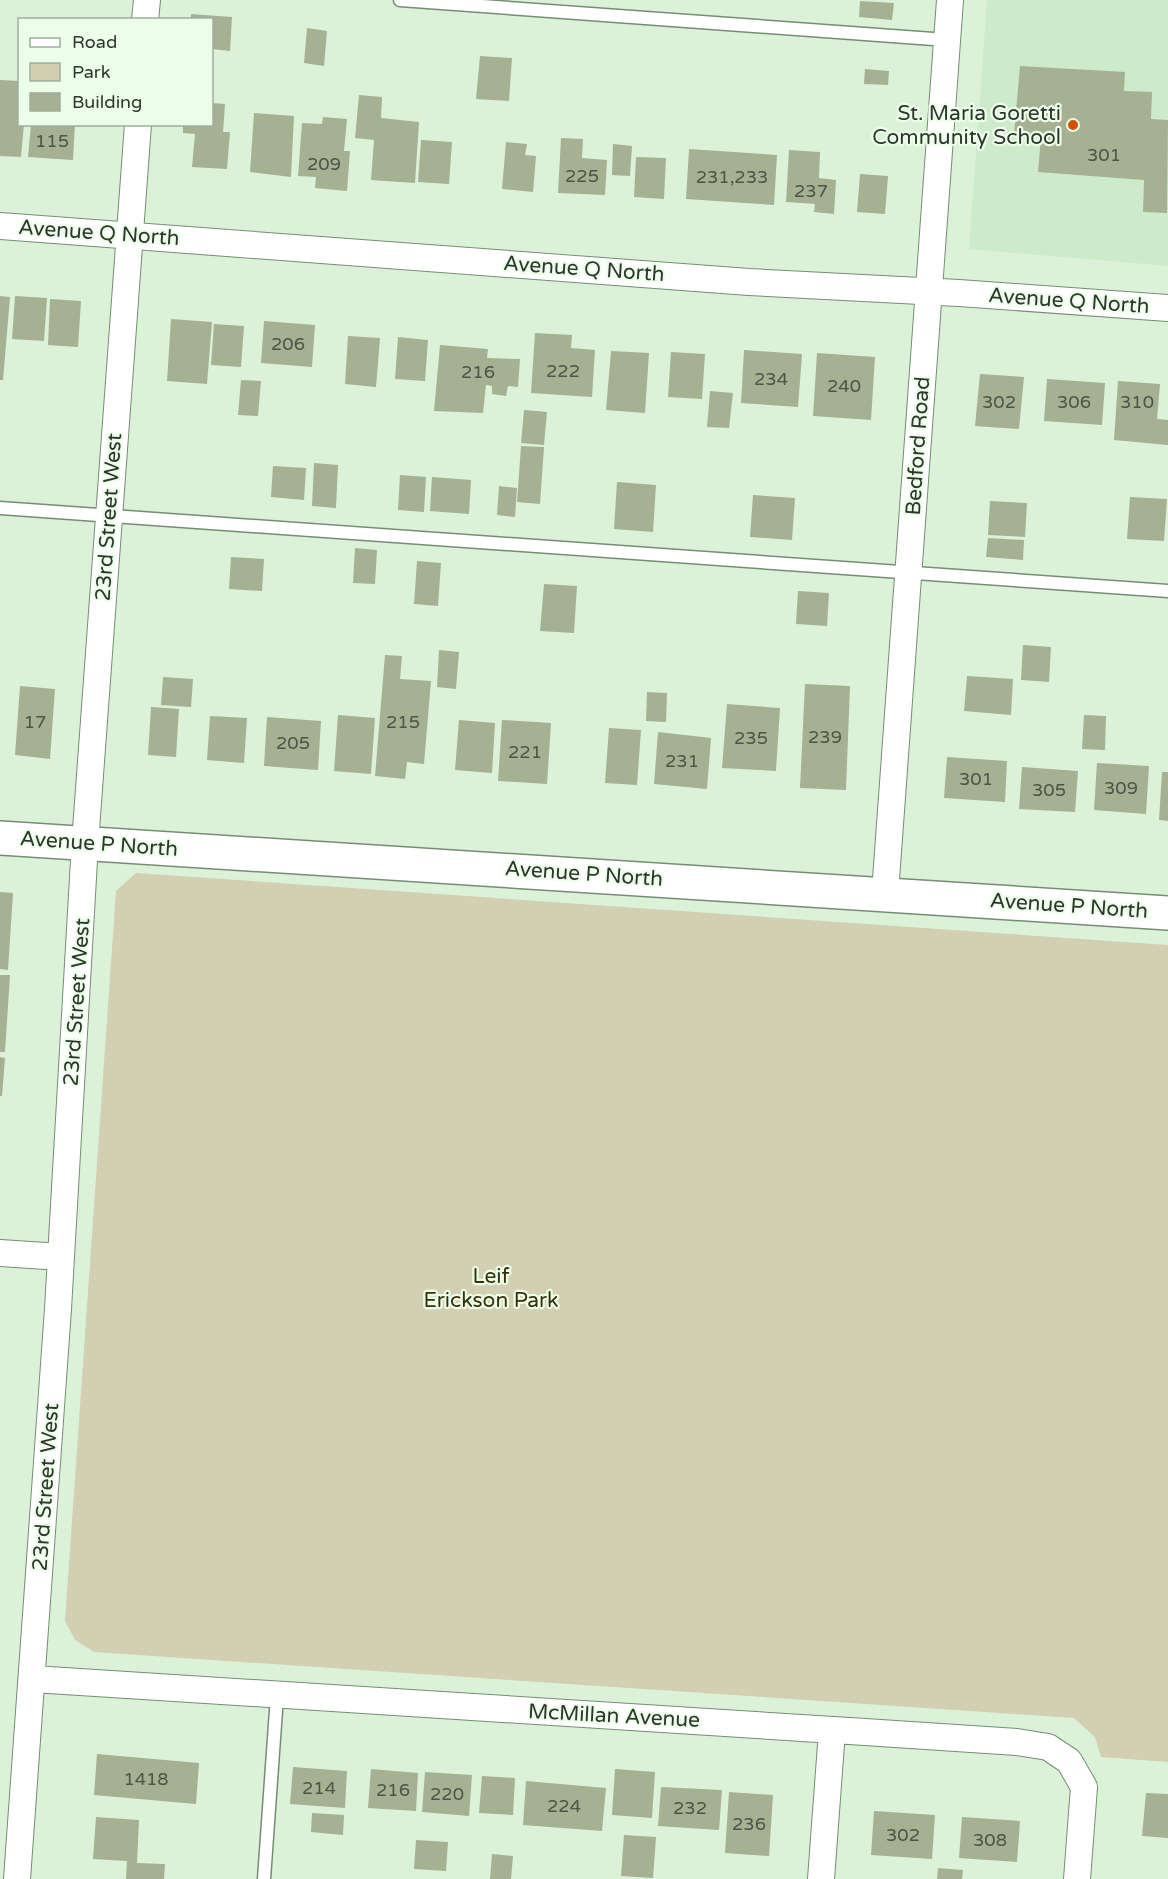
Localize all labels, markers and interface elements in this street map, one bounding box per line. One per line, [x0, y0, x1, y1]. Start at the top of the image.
legend [18, 18, 213, 126]
text: Road [72, 31, 117, 53]
text: Park [72, 61, 111, 83]
text: Building [72, 91, 142, 113]
place label: St. Maria Goretti Community School [872, 101, 1061, 150]
marker: St. Maria Goretti Community School [1066, 118, 1080, 132]
house number: 115 [35, 130, 69, 152]
house number: 301 [1087, 144, 1121, 166]
house number: 209 [307, 153, 341, 175]
house number: 225 [565, 165, 599, 187]
house number: 231,233 [696, 166, 768, 188]
house number: 237 [794, 180, 828, 202]
street label: Avenue Q North [18, 215, 180, 251]
street label: Avenue Q North [503, 251, 665, 287]
street label: Avenue Q North [988, 283, 1150, 319]
house number: 206 [271, 333, 305, 355]
house number: 222 [546, 360, 580, 382]
house number: 216 [461, 361, 495, 383]
house number: 234 [754, 368, 788, 390]
house number: 240 [827, 375, 861, 397]
street label: Bedford Road [901, 376, 935, 516]
house number: 302 [982, 391, 1016, 413]
house number: 306 [1057, 391, 1091, 413]
house number: 310 [1120, 391, 1154, 413]
street label: 23rd Street West [91, 432, 127, 602]
house number: 17 [24, 711, 46, 733]
house number: 215 [386, 711, 420, 733]
house number: 239 [808, 726, 842, 748]
house number: 235 [734, 727, 768, 749]
house number: 205 [276, 732, 310, 754]
house number: 221 [508, 741, 542, 763]
house number: 231 [665, 750, 699, 772]
house number: 301 [959, 768, 993, 790]
house number: 309 [1104, 777, 1138, 799]
house number: 305 [1032, 779, 1066, 801]
street label: Avenue P North [19, 826, 179, 862]
street label: Avenue P North [504, 856, 664, 892]
street label: Avenue P North [989, 888, 1149, 924]
street label: 23rd Street West [59, 917, 95, 1087]
park label: Leif Erickson Park [423, 1264, 559, 1313]
street label: 23rd Street West [28, 1402, 64, 1572]
street label: McMillan Avenue [527, 1699, 701, 1733]
house number: 1418 [123, 1768, 169, 1790]
house number: 214 [302, 1777, 336, 1799]
house number: 216 [376, 1779, 410, 1801]
house number: 220 [430, 1783, 464, 1805]
house number: 224 [547, 1795, 581, 1817]
house number: 232 [673, 1797, 707, 1819]
house number: 236 [732, 1813, 766, 1835]
house number: 302 [886, 1824, 920, 1846]
house number: 308 [973, 1829, 1007, 1851]

